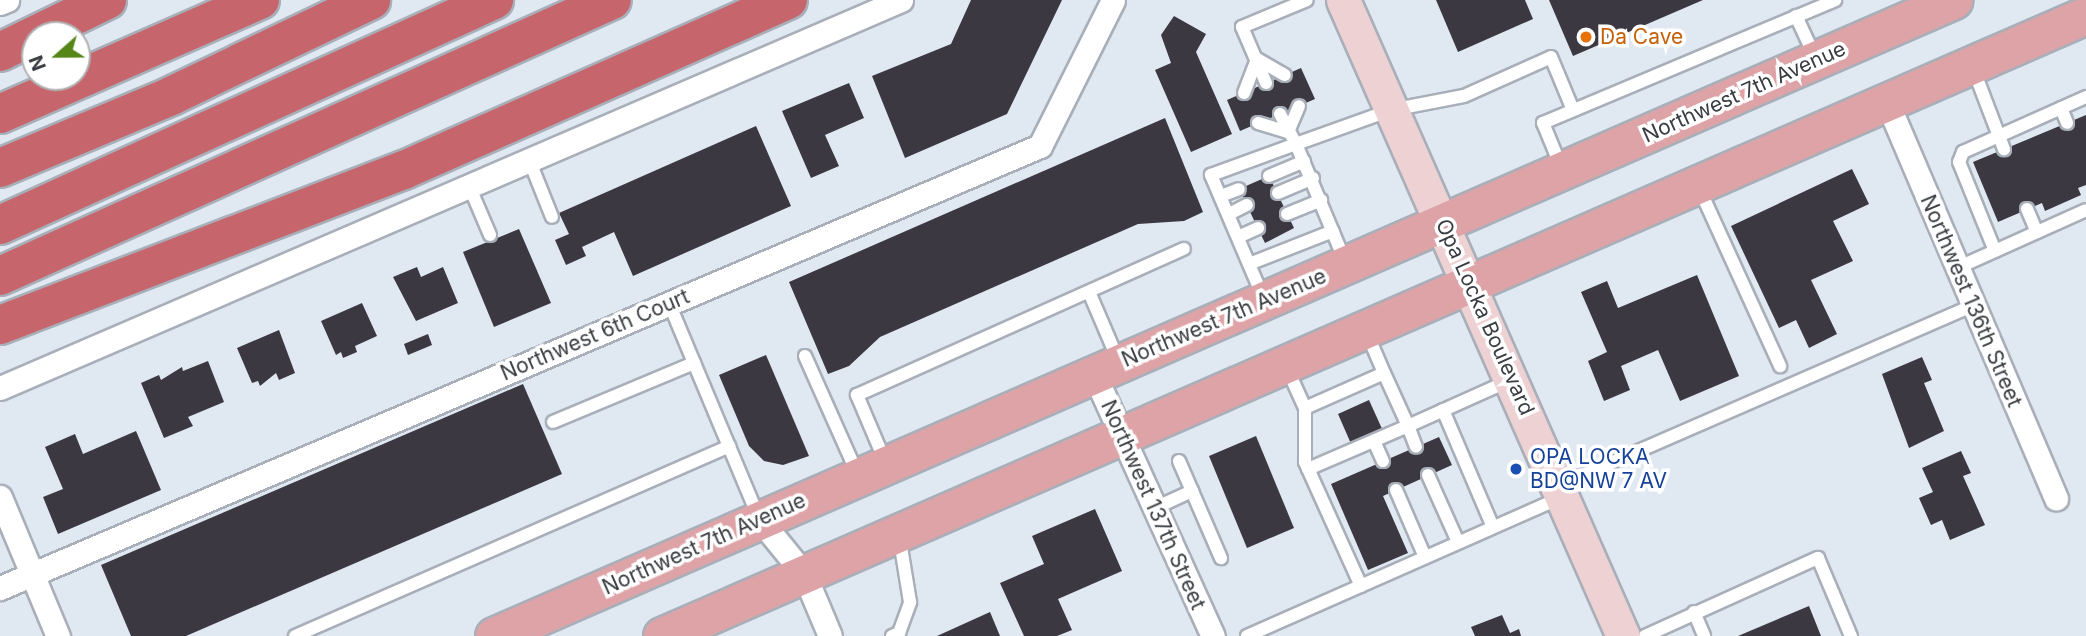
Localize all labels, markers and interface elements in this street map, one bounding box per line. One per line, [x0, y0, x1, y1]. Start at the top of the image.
north arrow [21, 21, 91, 91]
place label: Da Cave [1600, 24, 1683, 50]
marker: Da Cave [1578, 29, 1594, 45]
street label: Northwest 7th Avenue [1639, 36, 1849, 148]
text: N [24, 52, 51, 74]
street label: Northwest 136th Street [1915, 191, 2027, 411]
street label: Opa Locka Boulevard [1430, 215, 1540, 419]
street label: Northwest 7th Avenue [1118, 263, 1330, 373]
street label: Northwest 6th Court [497, 284, 693, 386]
street label: Northwest 137th Street [1095, 396, 1211, 614]
place label: OPA LOCKA BD@NW 7 AV [1530, 444, 1667, 494]
marker: OPA LOCKA BD@NW 7 AV [1508, 461, 1524, 477]
street label: Northwest 7th Avenue [599, 488, 809, 600]

